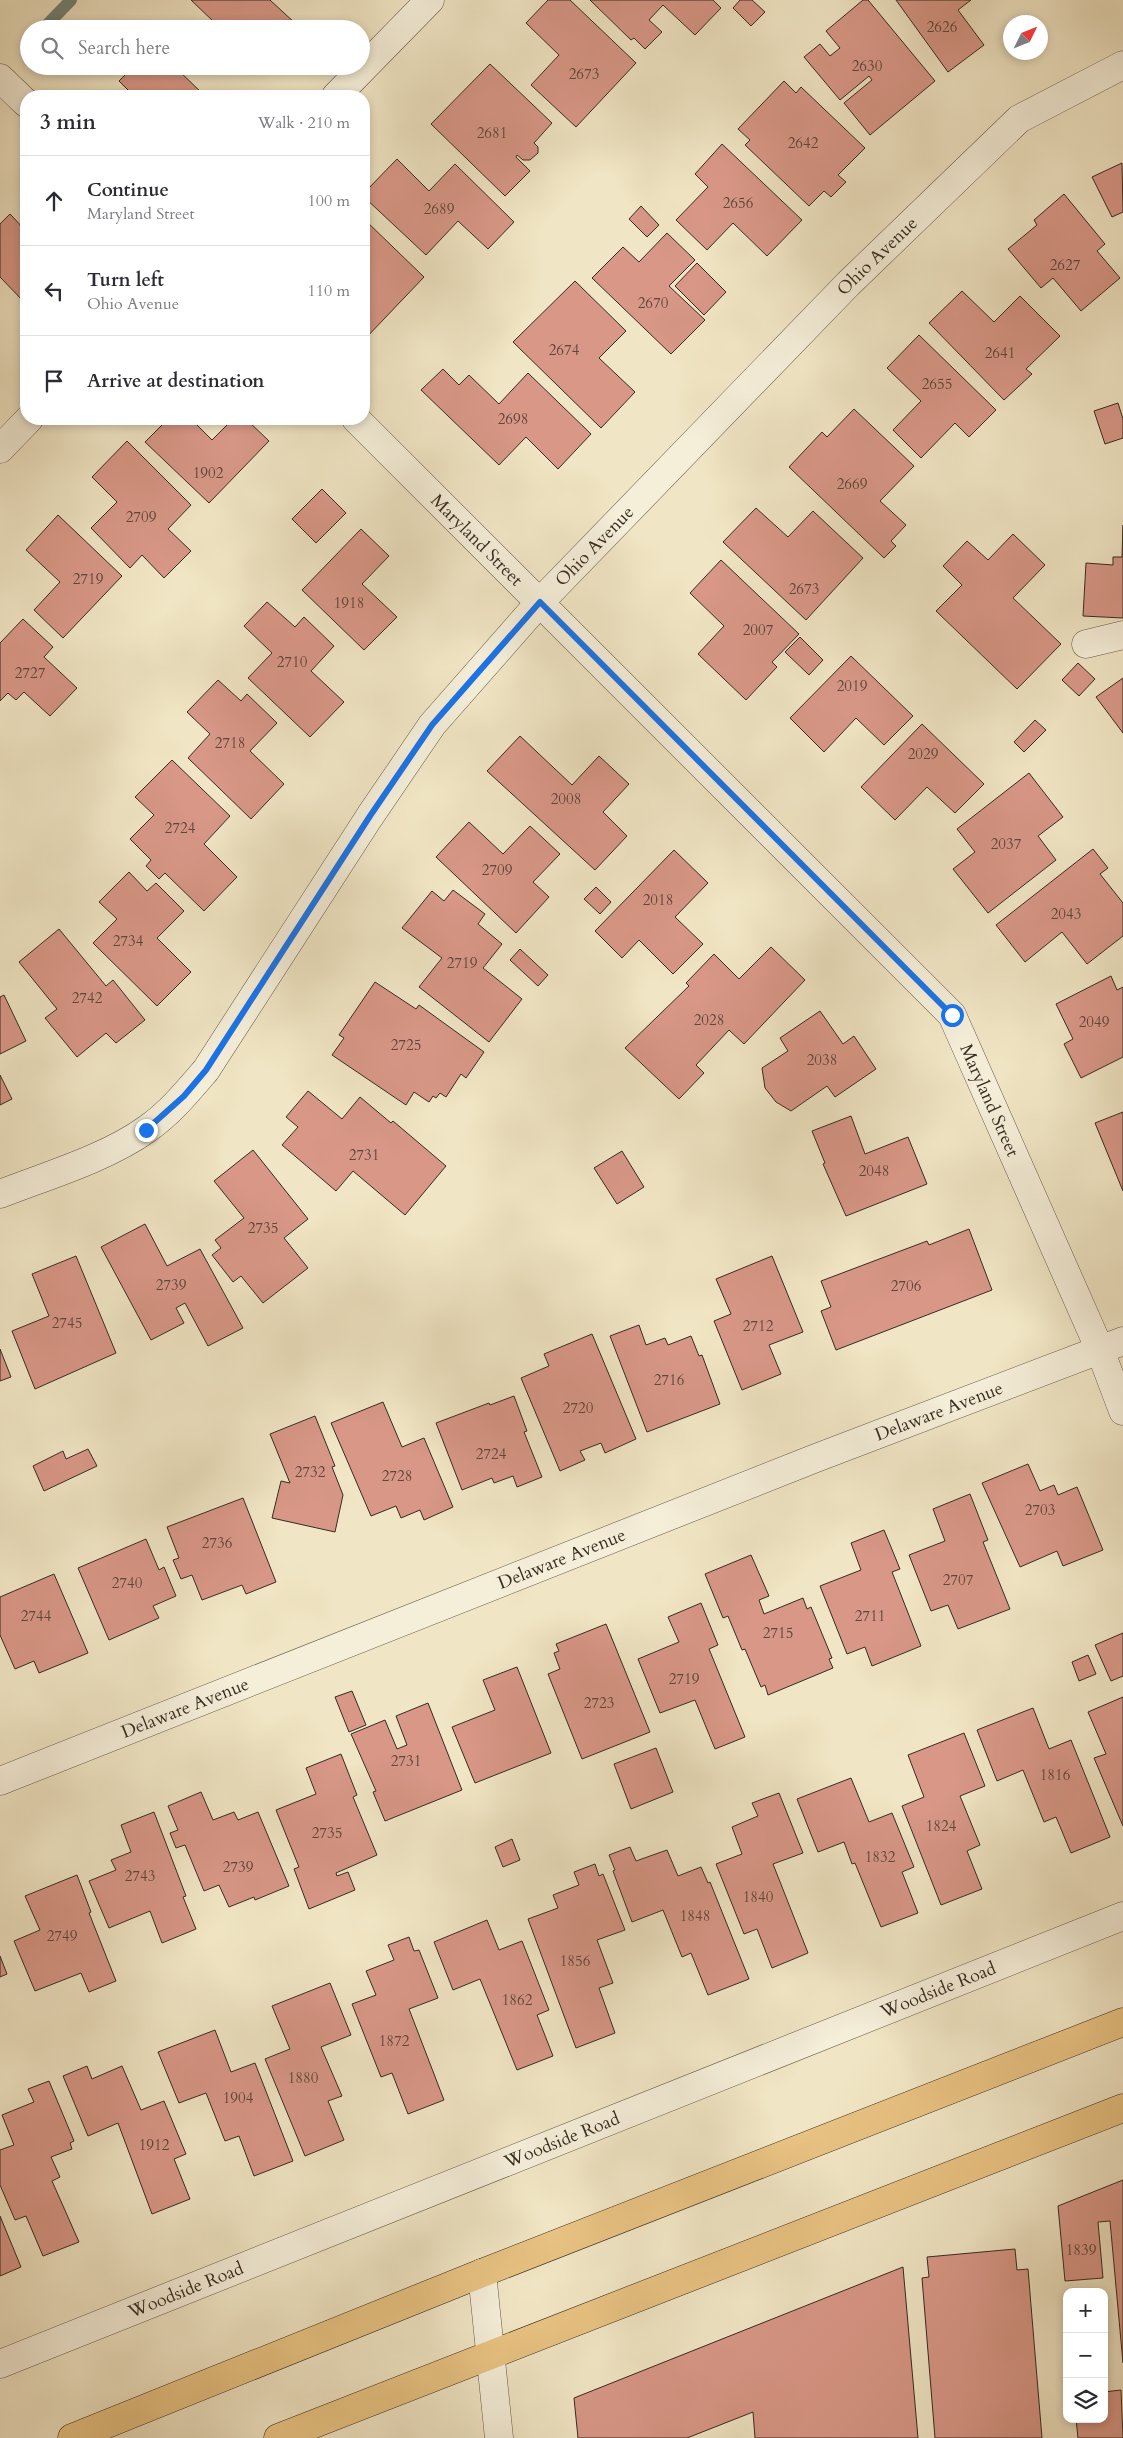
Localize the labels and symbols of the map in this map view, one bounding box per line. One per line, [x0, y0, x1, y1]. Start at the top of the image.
north arrow [1003, 15, 1048, 60]
house number: 2626 [927, 17, 958, 37]
house number: 2630 [852, 56, 883, 76]
house number: 2673 [569, 64, 599, 84]
house number: 2681 [477, 123, 507, 143]
house number: 2642 [788, 133, 819, 153]
house number: 2656 [723, 193, 754, 213]
house number: 2689 [424, 199, 455, 219]
street label: Ohio Avenue [831, 211, 923, 301]
house number: 2627 [1050, 255, 1081, 275]
house number: 2670 [638, 293, 669, 313]
house number: 2674 [549, 340, 580, 360]
house number: 2641 [985, 343, 1015, 363]
house number: 2655 [922, 374, 952, 394]
house number: 2698 [498, 409, 528, 429]
house number: 1902 [193, 463, 224, 483]
house number: 2669 [837, 474, 868, 494]
street label: Maryland Street [425, 488, 529, 592]
street label: Ohio Avenue [549, 500, 639, 592]
house number: 2709 [126, 507, 157, 527]
house number: 2719 [73, 569, 104, 589]
house number: 2673 [789, 579, 819, 599]
house number: 1918 [334, 593, 364, 613]
house number: 2007 [743, 620, 774, 640]
house number: 2710 [277, 652, 308, 672]
house number: 2727 [15, 663, 46, 683]
house number: 2019 [837, 676, 868, 696]
house number: 2718 [215, 733, 245, 753]
house number: 2029 [908, 744, 939, 764]
house number: 2008 [551, 789, 581, 809]
house number: 2724 [165, 818, 196, 838]
house number: 2037 [991, 834, 1022, 854]
house number: 2709 [482, 860, 513, 880]
house number: 2018 [643, 890, 673, 910]
house number: 2043 [1051, 904, 1081, 924]
house number: 2734 [113, 931, 144, 951]
house number: 2719 [447, 953, 478, 973]
house number: 2742 [72, 988, 103, 1008]
route start [941, 1004, 964, 1027]
house number: 2028 [694, 1010, 724, 1030]
house number: 2049 [1079, 1012, 1110, 1032]
house number: 2725 [391, 1035, 421, 1055]
street label: Maryland Street [954, 1040, 1026, 1161]
house number: 2038 [807, 1050, 837, 1070]
route end [135, 1119, 158, 1142]
house number: 2731 [349, 1145, 379, 1165]
house number: 2048 [859, 1161, 889, 1181]
house number: 2735 [248, 1218, 278, 1238]
house number: 2739 [156, 1275, 187, 1295]
house number: 2706 [891, 1276, 922, 1296]
house number: 2745 [52, 1313, 82, 1333]
house number: 2712 [743, 1316, 774, 1336]
house number: 2716 [654, 1370, 685, 1390]
street label: Delaware Avenue [871, 1375, 1007, 1447]
house number: 2720 [563, 1398, 594, 1418]
house number: 2724 [476, 1444, 507, 1464]
house number: 2732 [295, 1462, 326, 1482]
house number: 2728 [382, 1466, 412, 1486]
house number: 2703 [1025, 1500, 1055, 1520]
street label: Delaware Avenue [494, 1522, 629, 1595]
house number: 2736 [202, 1533, 233, 1553]
house number: 2707 [943, 1570, 974, 1590]
house number: 2740 [112, 1573, 143, 1593]
house number: 2744 [21, 1606, 52, 1626]
house number: 2711 [855, 1606, 885, 1626]
house number: 2715 [763, 1623, 793, 1643]
house number: 2719 [669, 1669, 700, 1689]
street label: Delaware Avenue [117, 1671, 253, 1744]
house number: 2723 [584, 1693, 614, 1713]
house number: 2731 [391, 1751, 421, 1771]
house number: 1816 [1040, 1765, 1071, 1785]
house number: 1824 [926, 1816, 957, 1836]
house number: 2735 [312, 1823, 342, 1843]
house number: 1832 [865, 1847, 896, 1867]
house number: 2739 [223, 1857, 254, 1877]
house number: 2743 [125, 1866, 155, 1886]
house number: 1840 [743, 1887, 774, 1907]
house number: 1848 [680, 1906, 710, 1926]
house number: 2749 [47, 1926, 78, 1946]
house number: 1856 [560, 1951, 591, 1971]
street label: Woodside Road [876, 1955, 1000, 2024]
house number: 1862 [502, 1990, 533, 2010]
house number: 1872 [379, 2031, 410, 2051]
house number: 1880 [288, 2068, 319, 2088]
house number: 1904 [223, 2088, 254, 2108]
street label: Woodside Road [500, 2105, 624, 2174]
house number: 1912 [139, 2135, 170, 2155]
house number: 1839 [1066, 2240, 1097, 2260]
street label: Woodside Road [123, 2255, 248, 2325]

